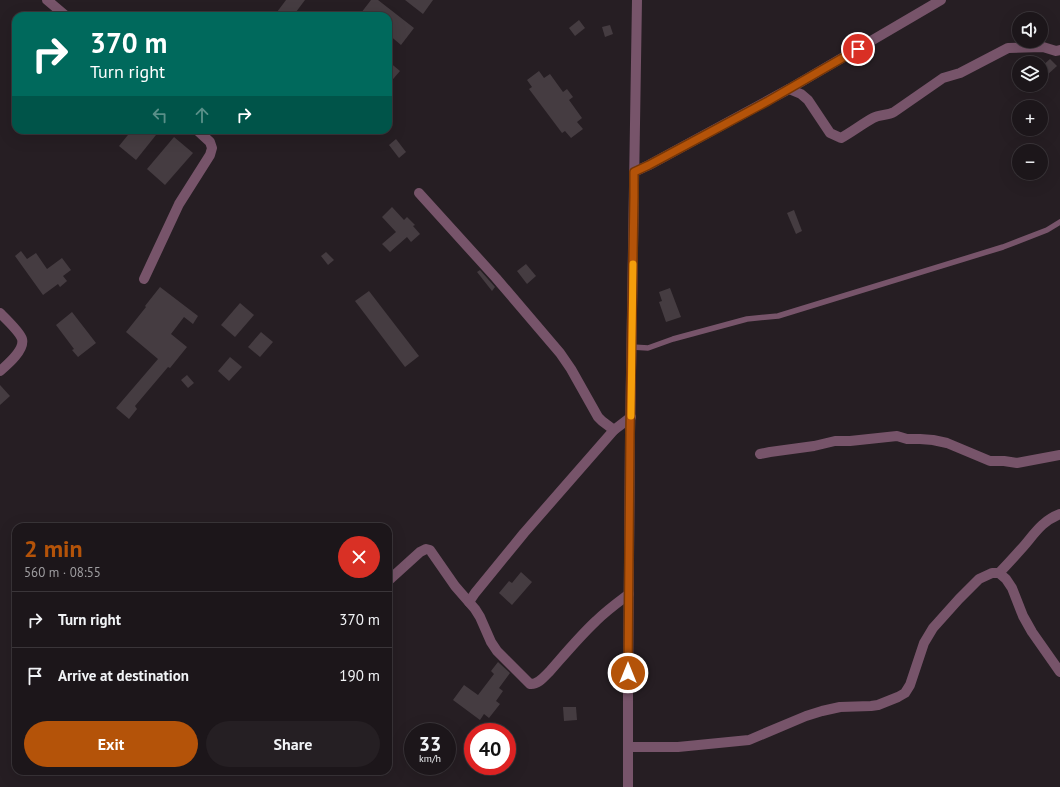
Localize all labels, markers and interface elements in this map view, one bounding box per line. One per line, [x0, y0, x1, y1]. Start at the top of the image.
map controls [1012, 12, 1048, 180]
button: sound [1012, 12, 1048, 48]
text: 370 m [90, 24, 167, 61]
icon: right [24, 28, 76, 80]
pin [841, 32, 875, 66]
icon: arrive [847, 38, 869, 60]
button: layers [1012, 56, 1048, 92]
text: Turn right [90, 60, 165, 83]
button: + [1012, 100, 1048, 136]
icon: left [149, 104, 171, 126]
icon: ahead [191, 104, 213, 126]
icon: right [233, 104, 255, 126]
button: − [1012, 144, 1048, 180]
text: 2 min [24, 533, 83, 564]
button: close [338, 536, 380, 578]
text: 560 m · 08:55 [24, 564, 101, 581]
icon: right [24, 609, 46, 631]
text: Turn right [58, 610, 121, 629]
text: 370 m [339, 610, 380, 629]
position arrow [607, 652, 649, 694]
icon: arrive [24, 665, 46, 687]
text: Arrive at destination [58, 666, 189, 685]
text: 190 m [339, 666, 380, 685]
button: Exit [24, 721, 198, 767]
button: Share [206, 721, 380, 767]
speed limit sign: 40 [464, 723, 516, 775]
text: 33 [419, 731, 441, 757]
text: km/h [419, 752, 441, 765]

